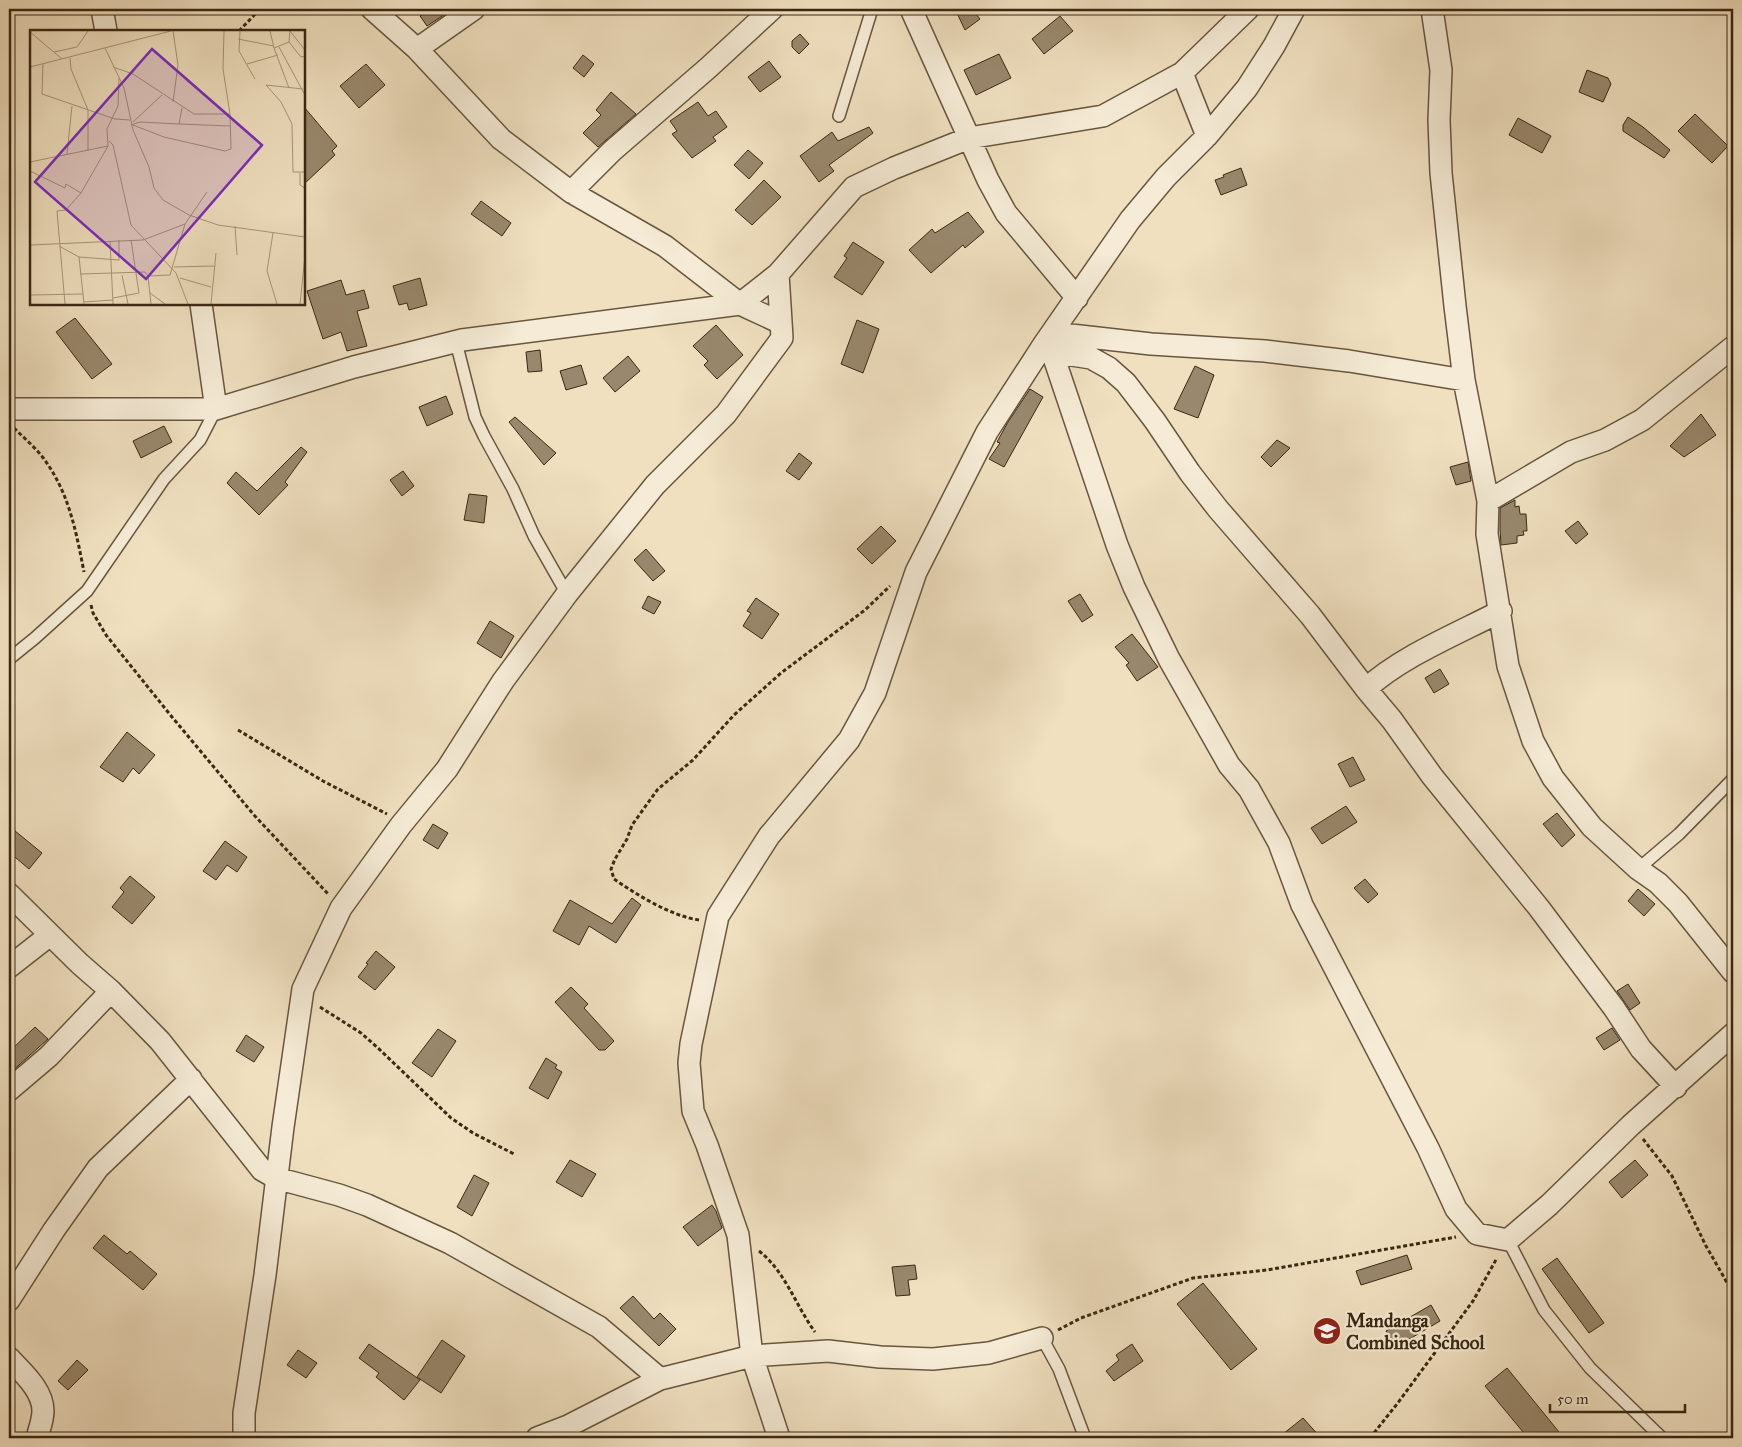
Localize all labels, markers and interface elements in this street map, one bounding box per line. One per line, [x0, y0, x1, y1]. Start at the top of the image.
inset map [30, 30, 305, 305]
place label: Mandanga Combined School [1346, 1309, 1485, 1354]
school or university icon: Mandanga Combined School [1312, 1316, 1342, 1346]
scale bar [1550, 1382, 1684, 1414]
text: 50 m [1557, 1390, 1589, 1408]

